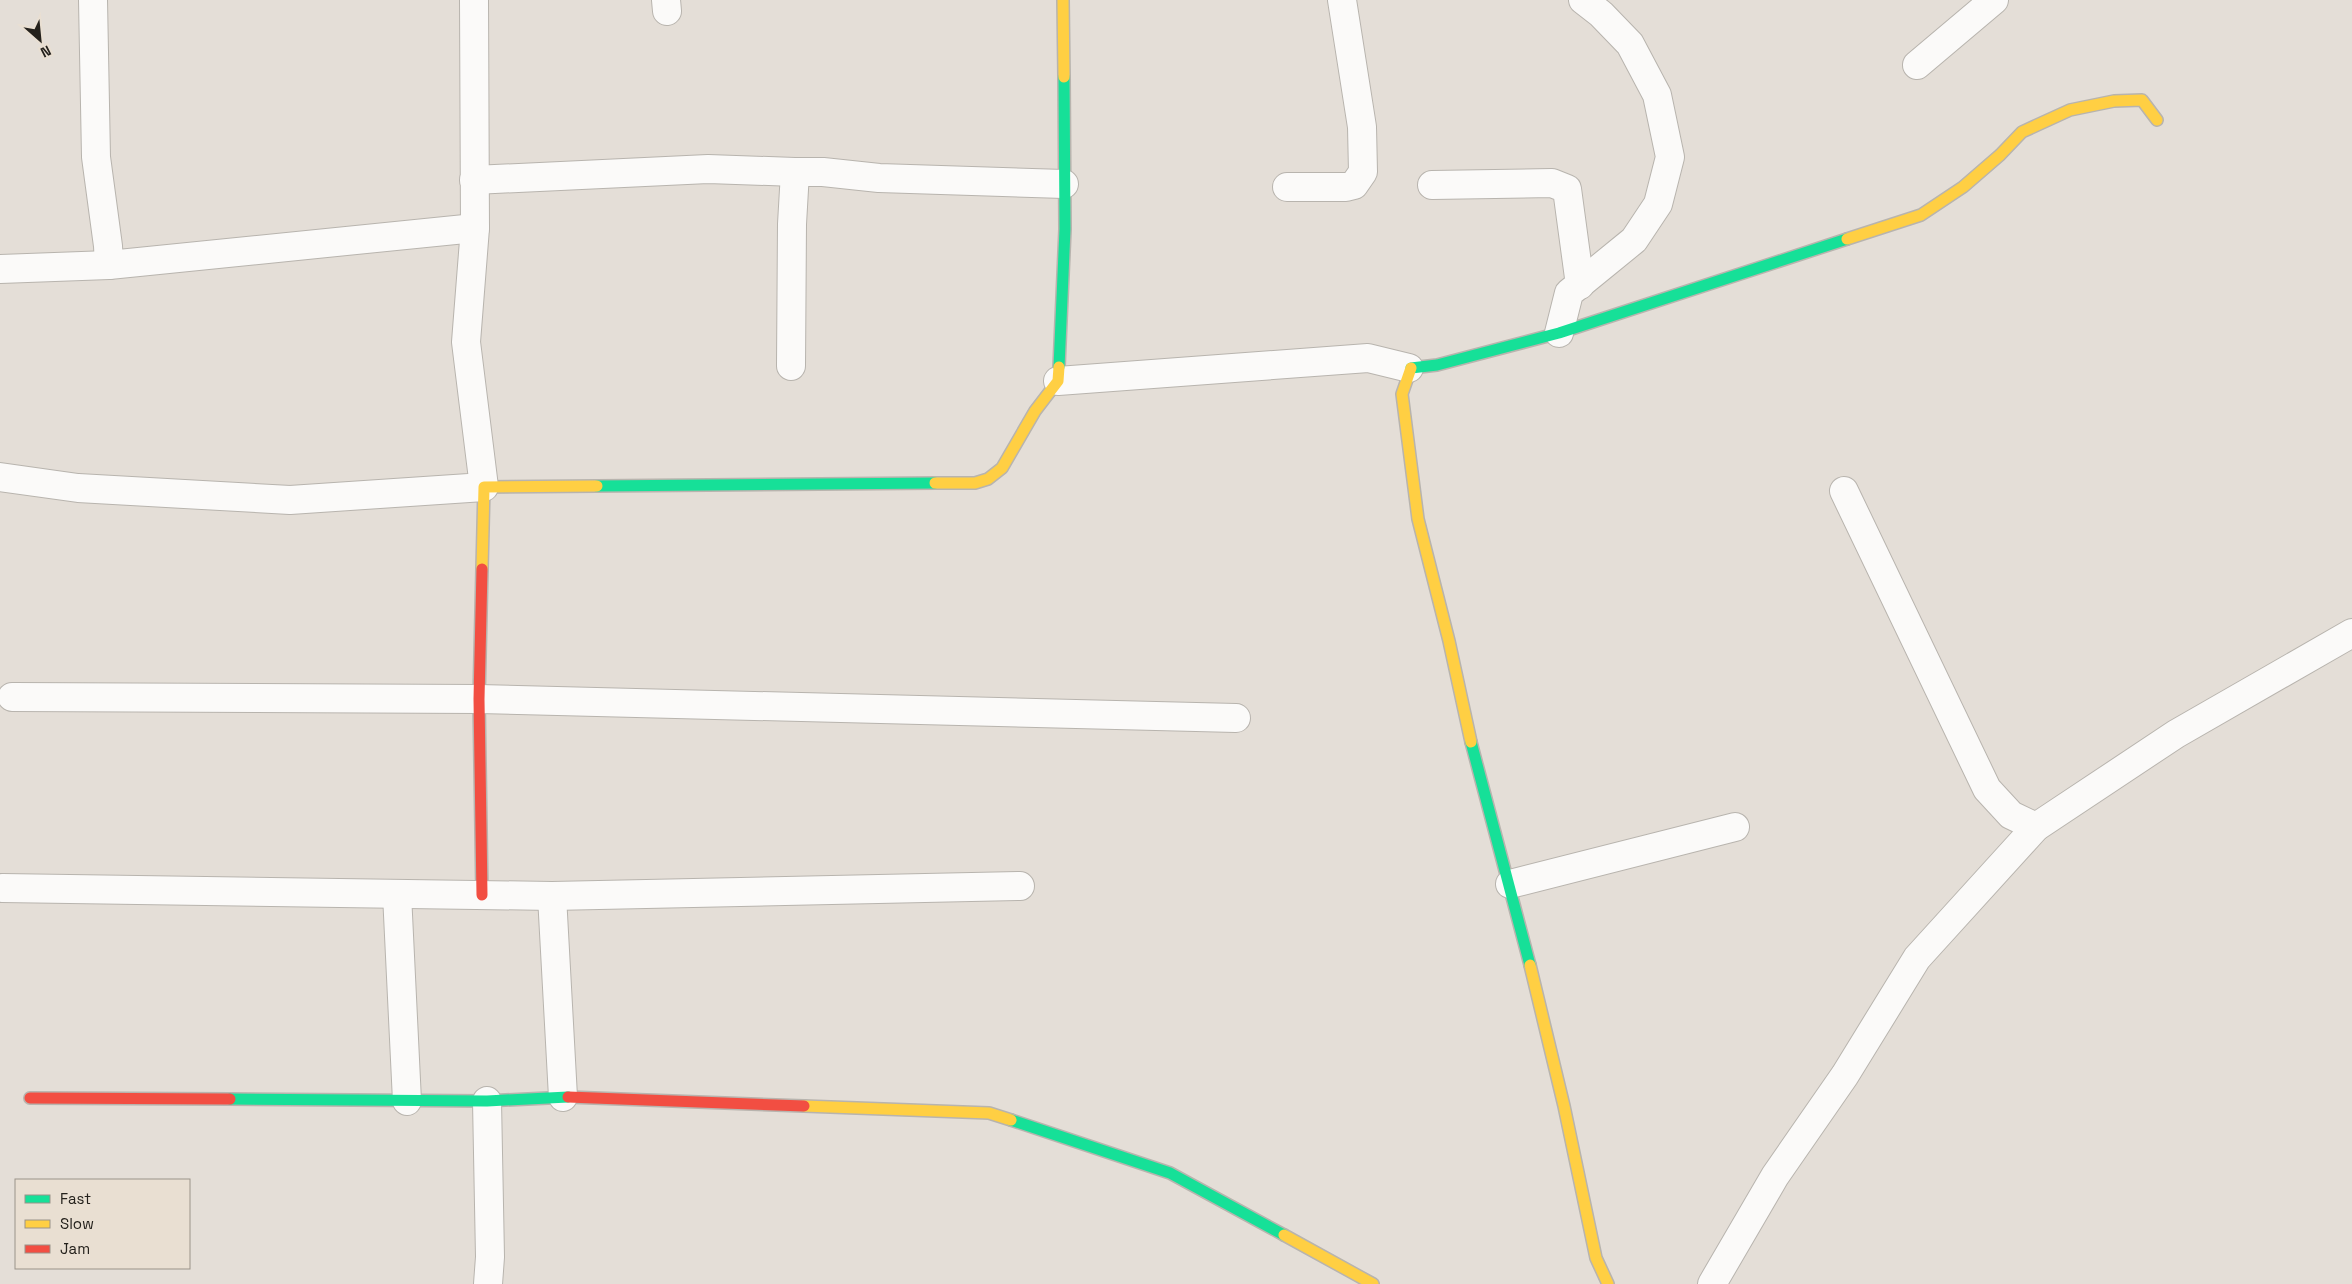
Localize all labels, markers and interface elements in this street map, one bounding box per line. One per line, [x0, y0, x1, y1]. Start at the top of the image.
north arrow [15, 15, 65, 65]
text: N [38, 41, 54, 62]
legend [15, 1179, 190, 1269]
text: Fast [60, 1189, 91, 1208]
text: Slow [60, 1214, 94, 1233]
text: Jam [60, 1239, 90, 1258]

